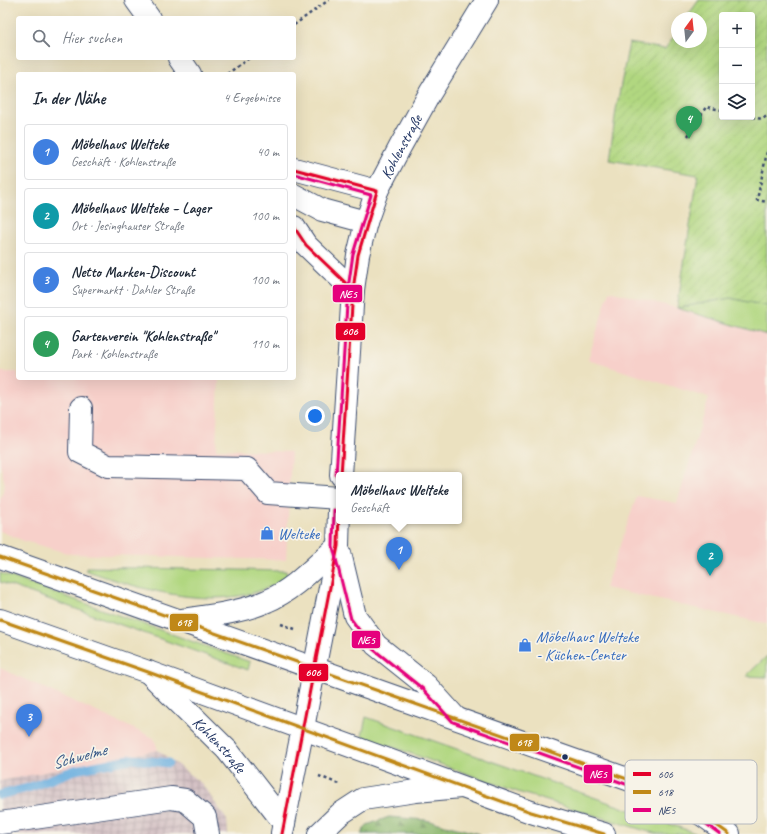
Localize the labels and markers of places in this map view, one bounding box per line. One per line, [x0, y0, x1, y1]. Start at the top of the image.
pin: 4 [676, 106, 702, 139]
place label: Welteke [278, 524, 321, 544]
shop icon: Welteke [259, 525, 275, 541]
pin: 1 [386, 537, 412, 570]
pin: 2 [697, 543, 723, 576]
place label: Möbelhaus Welteke - Küchen-Center [536, 627, 640, 665]
shop icon: Möbelhaus Welteke - Küchen-Center [517, 637, 533, 653]
pin: 3 [16, 704, 42, 737]
unlabelled marker [560, 752, 570, 762]

